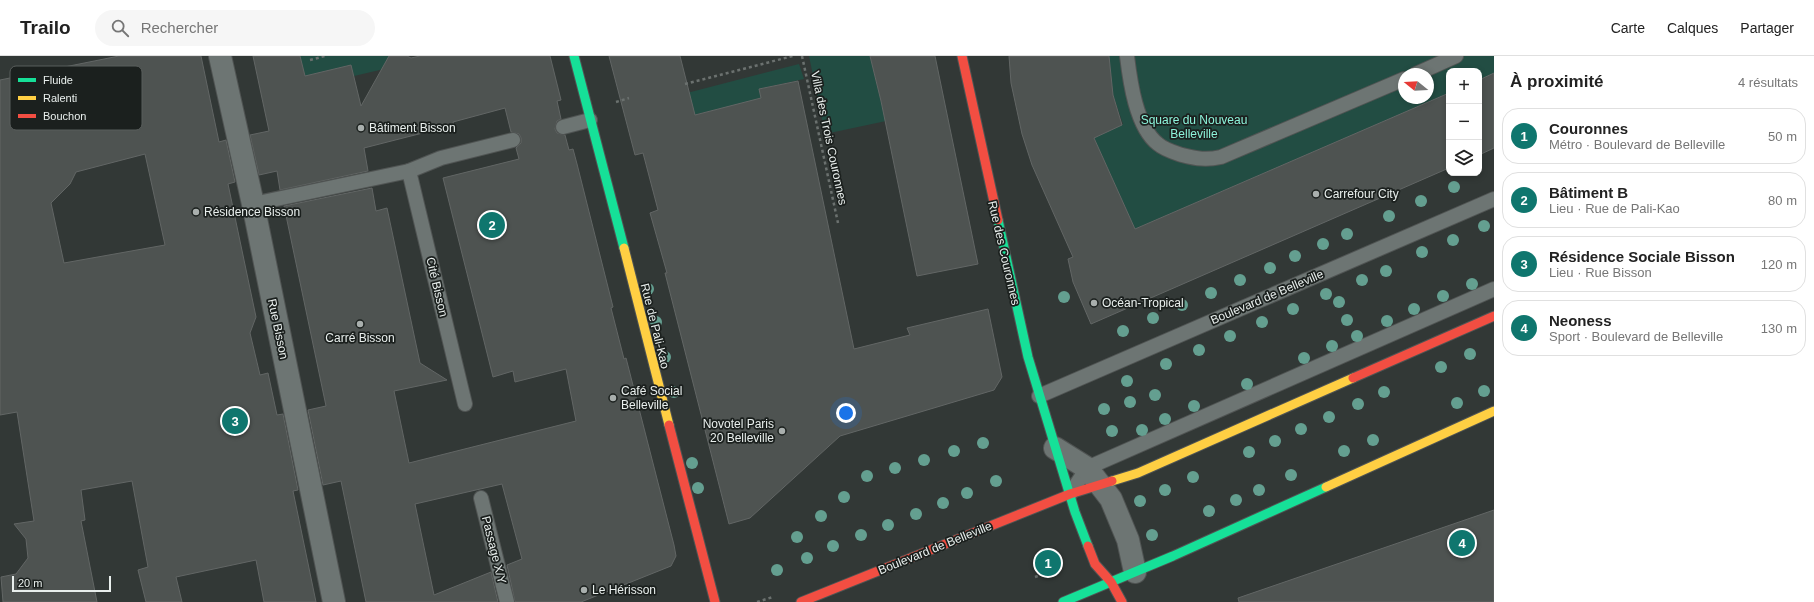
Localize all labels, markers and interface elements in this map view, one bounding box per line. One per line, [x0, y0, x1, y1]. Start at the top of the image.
search box [95, 10, 375, 46]
text: Trailo [20, 17, 71, 38]
icon: search [109, 17, 131, 39]
text: Rechercher [141, 19, 218, 36]
text: Carte [1611, 20, 1645, 36]
text: Calques [1667, 20, 1718, 36]
text: Partager [1740, 20, 1794, 36]
legend [10, 66, 142, 130]
north arrow [1398, 68, 1434, 104]
map controls [1446, 68, 1482, 176]
button: + [1446, 68, 1482, 104]
street label: Villa des Trois Couronnes [808, 70, 850, 206]
text: À proximité [1510, 72, 1604, 91]
text: Fluide [43, 74, 73, 86]
text: 4 résultats [1738, 75, 1798, 90]
text: Ralenti [43, 92, 77, 104]
button: − [1446, 104, 1482, 140]
text: Bouchon [43, 110, 86, 122]
park label: Square du Nouveau Belleville [1141, 113, 1247, 141]
text: Couronnes [1549, 120, 1628, 137]
place label: Bâtiment Bisson [369, 121, 456, 135]
marker: Bâtiment Bisson [356, 123, 366, 133]
text: 1 [1520, 129, 1528, 144]
text: 50 m [1768, 129, 1797, 144]
text: Métro · Boulevard de Belleville [1549, 137, 1725, 152]
button: layers [1446, 140, 1482, 176]
text: Bâtiment B [1549, 184, 1628, 201]
place label: Carrefour City [1324, 187, 1399, 201]
marker: Carrefour City [1311, 189, 1321, 199]
text: 2 [1520, 193, 1528, 208]
text: 80 m [1768, 193, 1797, 208]
street label: Rue des Couronnes [985, 199, 1023, 307]
text: Lieu · Rue de Pali-Kao [1549, 201, 1680, 216]
place label: Résidence Bisson [204, 205, 300, 219]
marker: Résidence Bisson [191, 207, 201, 217]
pin: 2 [479, 210, 505, 240]
text: Résidence Sociale Bisson [1549, 248, 1735, 265]
street label: Cité Bisson [423, 256, 451, 318]
text: 3 [1520, 257, 1528, 272]
text: 120 m [1761, 257, 1797, 272]
text: Lieu · Rue Bisson [1549, 265, 1652, 280]
street label: Boulevard de Belleville [1208, 267, 1326, 327]
street label: Rue de Pali-Kao [638, 282, 672, 370]
place label: Océan-Tropical [1102, 296, 1184, 310]
street label: Rue Bisson [265, 298, 291, 360]
marker: Océan-Tropical [1089, 298, 1099, 308]
text: Neoness [1549, 312, 1612, 329]
marker: Carré Bisson [355, 319, 365, 329]
text: 4 [1520, 321, 1528, 336]
text: 130 m [1761, 321, 1797, 336]
text: Sport · Boulevard de Belleville [1549, 329, 1723, 344]
place label: Carré Bisson [325, 331, 395, 345]
place label: Café Social Belleville [621, 384, 682, 412]
marker: Café Social Belleville [608, 393, 618, 403]
your location [836, 403, 856, 423]
pin: 3 [222, 406, 248, 436]
place label: Novotel Paris 20 Belleville [703, 417, 774, 445]
marker: Novotel Paris 20 Belleville [777, 426, 787, 436]
street label: Passage X/Y [479, 515, 509, 585]
street label: Boulevard de Belleville [876, 519, 994, 577]
pin: 4 [1449, 528, 1475, 558]
pin: 1 [1035, 548, 1061, 578]
scale bar [12, 574, 111, 593]
text: 20 m [18, 577, 42, 589]
place label: Le Hérisson [592, 583, 656, 597]
marker: Le Hérisson [579, 585, 589, 595]

